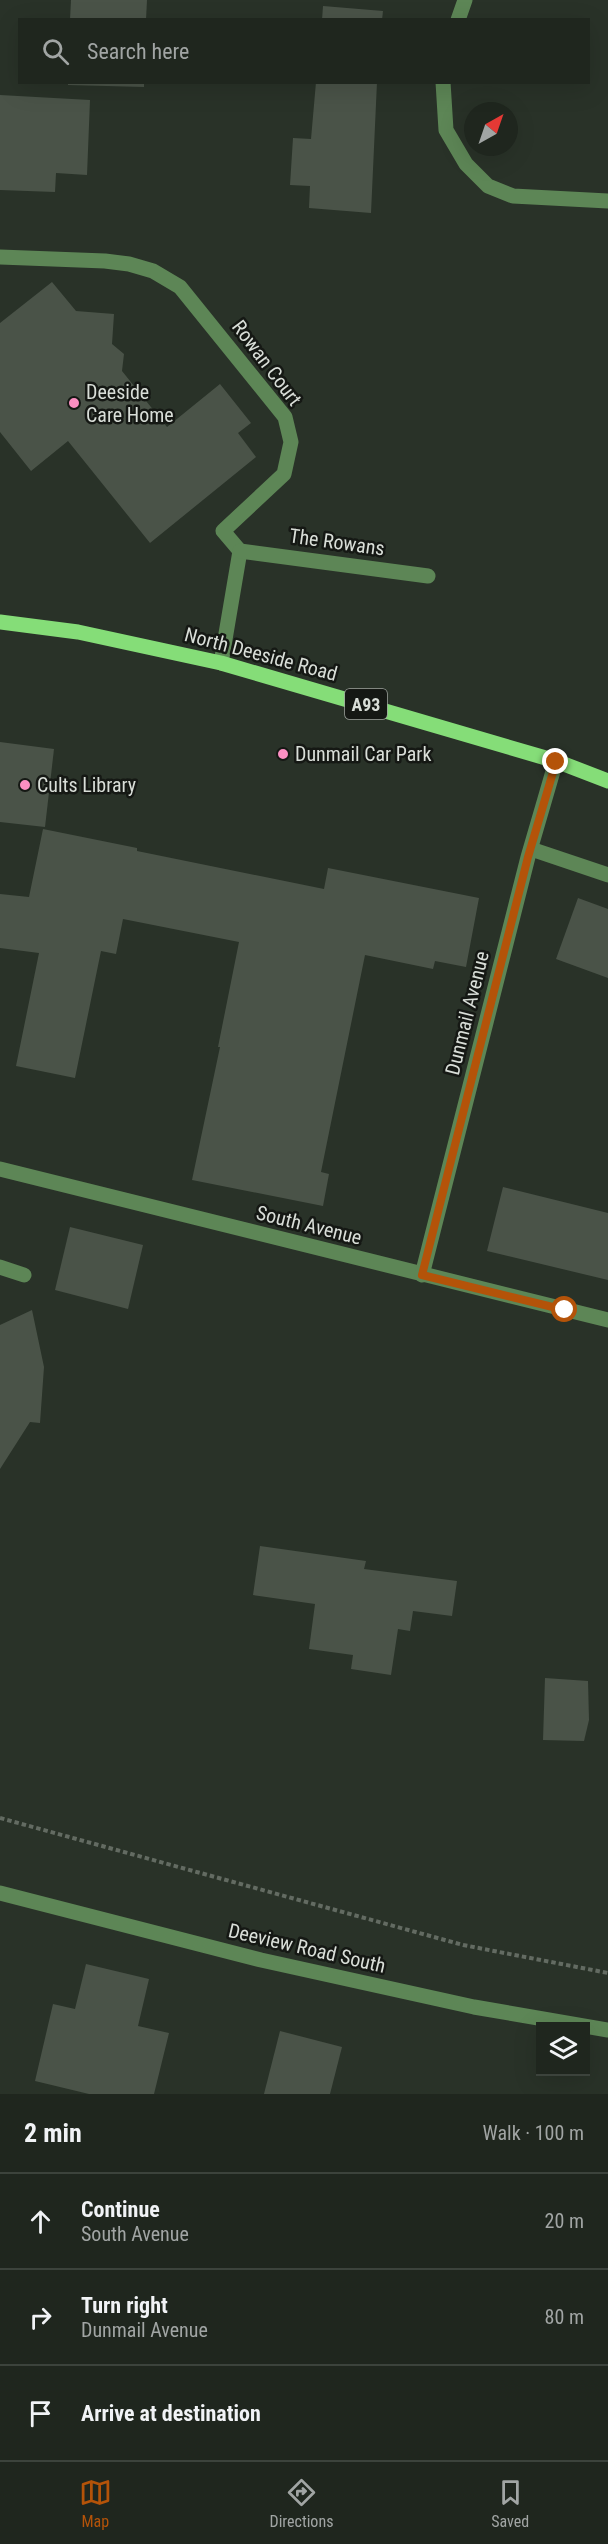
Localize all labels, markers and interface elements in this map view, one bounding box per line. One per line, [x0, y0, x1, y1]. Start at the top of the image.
search box [18, 18, 590, 84]
icon: search [39, 35, 72, 68]
text: Search here [87, 39, 189, 64]
north arrow [464, 102, 518, 156]
street label: Rowan Court [227, 315, 307, 411]
place label: Deeside Care Home [86, 380, 174, 427]
marker: Deeside Care Home [67, 396, 81, 410]
street label: The Rowans [288, 523, 386, 561]
street label: North Deeside Road [182, 622, 340, 686]
road number: A93 [345, 689, 387, 719]
place label: Dunmail Car Park [295, 742, 431, 766]
marker: Dunmail Car Park [276, 747, 290, 761]
route end [542, 748, 568, 774]
place label: Cults Library [37, 773, 136, 797]
marker: Cults Library [18, 778, 32, 792]
street label: Dunmail Avenue [440, 949, 494, 1077]
street label: South Avenue [254, 1200, 364, 1250]
route start [551, 1296, 577, 1322]
street label: Deeview Road South [226, 1918, 388, 1978]
map controls [536, 2022, 590, 2076]
button: layers [536, 2022, 590, 2076]
text: 2 min [24, 2118, 82, 2148]
text: Walk · 100 m [483, 2121, 584, 2145]
text: Continue [81, 2197, 160, 2222]
icon: ahead [24, 2205, 57, 2238]
text: 20 m [545, 2209, 584, 2233]
text: South Avenue [81, 2222, 189, 2246]
text: Turn right [81, 2293, 168, 2318]
icon: right [24, 2301, 57, 2334]
text: 80 m [545, 2305, 584, 2329]
text: Dunmail Avenue [81, 2318, 208, 2342]
icon: arrive [24, 2397, 57, 2430]
text: Arrive at destination [81, 2401, 261, 2426]
tab: Map [79, 2476, 112, 2531]
tab: Directions [270, 2476, 333, 2531]
tab: Saved [491, 2476, 529, 2531]

